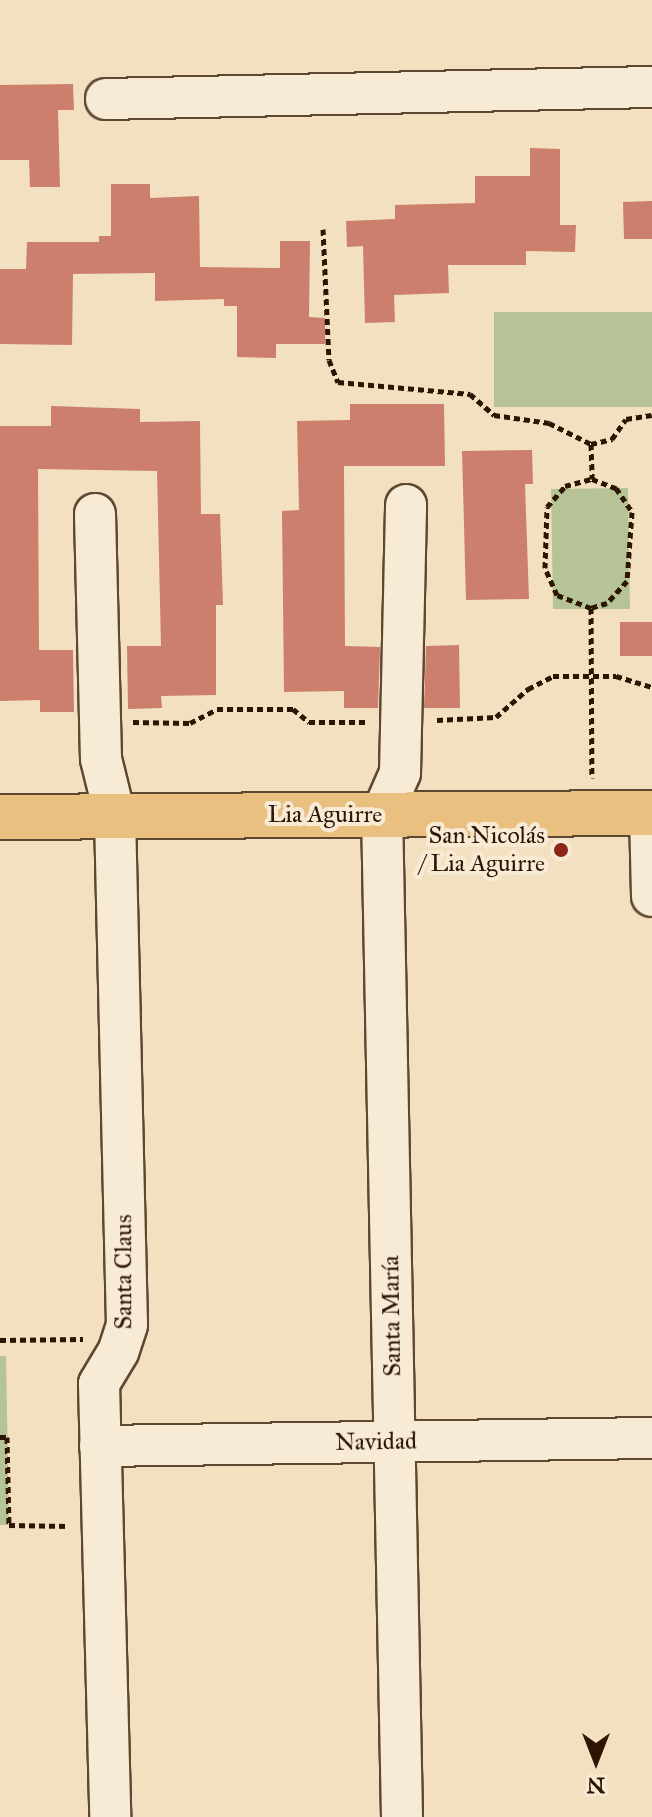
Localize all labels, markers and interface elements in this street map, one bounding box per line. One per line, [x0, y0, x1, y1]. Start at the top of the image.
street label: Lia Aguirre [268, 801, 382, 829]
place label: San Nicolás / Lia Aguirre [419, 822, 545, 878]
marker: San Nicolás / Lia Aguirre [552, 841, 570, 859]
street label: Santa Claus [110, 1214, 138, 1330]
street label: Santa María [377, 1255, 407, 1377]
street label: Navidad [335, 1427, 417, 1457]
north arrow [556, 1721, 636, 1801]
text: N [587, 1772, 605, 1799]

